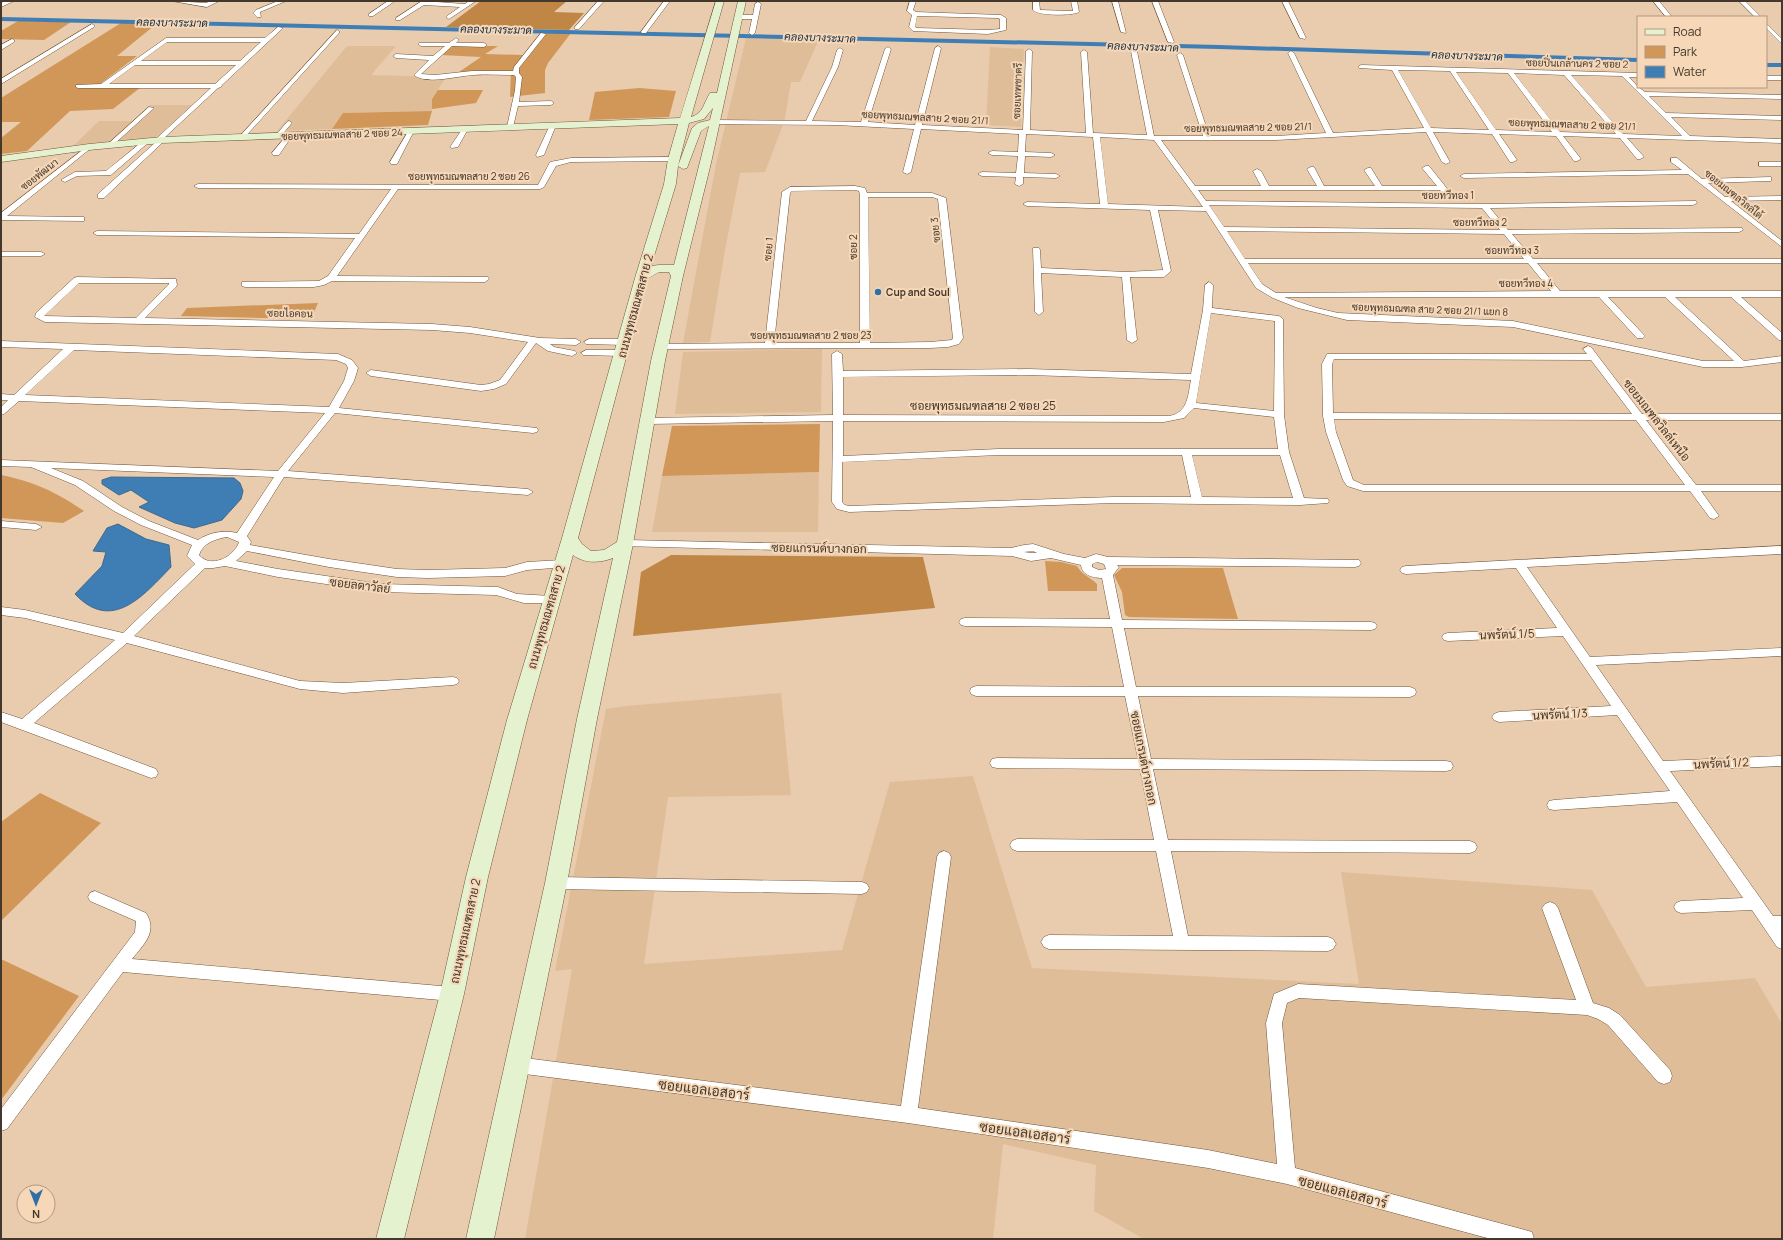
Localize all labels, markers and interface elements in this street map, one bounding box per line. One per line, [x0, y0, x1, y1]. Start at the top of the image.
water label: คลองบางระมาด [136, 14, 208, 30]
legend [1637, 16, 1767, 88]
water label: คลองบางระมาด [460, 21, 532, 37]
text: Road [1673, 23, 1701, 40]
water label: คลองบางระมาด [784, 28, 856, 46]
water label: คลองบางระมาด [1107, 37, 1179, 55]
text: Park [1673, 43, 1698, 60]
water label: คลองบางระมาด [1431, 46, 1503, 64]
street label: ซอยปิ่นเกล้านคร 2 ซอย 2 [1526, 55, 1629, 71]
street label: ซอยเทพชาตรี [1009, 62, 1025, 119]
text: Water [1673, 63, 1707, 80]
street label: ซอยพุทธมณฑลสาย 2 ซอย 21/1 [861, 107, 989, 128]
street label: ซอยพุทธมณฑลสาย 2 ซอย 21/1 [1508, 115, 1636, 134]
street label: ซอยพุทธมณฑลสาย 2 ซอย 21/1 [1184, 119, 1312, 136]
street label: ซอยพุทธมณฑลสาย 2 ซอย 24 [281, 125, 403, 144]
street label: ซอยพัฒนา [17, 155, 61, 193]
street label: ซอยมณฑลวิลล์ใต้ [1702, 166, 1767, 223]
street label: ซอยพุทธมณฑลสาย 2 ซอย 26 [408, 169, 530, 184]
street label: ซอยทวีทอง 1 [1422, 188, 1474, 202]
street label: ซอยทวีทอง 2 [1453, 215, 1507, 229]
street label: ซอย 3 [927, 217, 943, 243]
street label: ซอย 2 [846, 234, 860, 260]
street label: ซอย 1 [760, 237, 776, 261]
street label: ซอยทวีทอง 3 [1485, 243, 1539, 257]
street label: ถนนพุทธมณฑลสาย 2 [613, 252, 658, 360]
street label: ซอยทวีทอง 4 [1499, 276, 1553, 290]
place label: Cup and Soul [886, 285, 950, 299]
marker: Cup and Soul [873, 287, 883, 297]
street label: ซอยพุทธมณฑล สาย 2 ซอย 21/1 แยก 8 [1351, 299, 1509, 320]
street label: ซอยไอคอน [267, 306, 313, 320]
street label: ซอยพุทธมณฑลสาย 2 ซอย 23 [750, 328, 872, 343]
street label: ซอยมณฑลวิลล์เหนือ [1619, 375, 1695, 465]
street label: ซอยพุทธมณฑลสาย 2 ซอย 25 [910, 397, 1056, 415]
street label: ซอยแกรนด์บางกอก [771, 539, 867, 557]
street label: ถนนพุทธมณฑลสาย 2 [523, 563, 570, 671]
street label: ซอยลดาวัลย์ [329, 573, 391, 597]
street label: นพรัตน์ 1/5 [1479, 625, 1535, 643]
street label: นพรัตน์ 1/3 [1532, 704, 1588, 724]
street label: ซอยแกรนด์บางกอก [1127, 709, 1161, 807]
street label: นพรัตน์ 1/2 [1693, 753, 1749, 773]
street label: ถนนพุทธมณฑลสาย 2 [446, 877, 485, 985]
street label: ซอยแอลเอสอาร์ [657, 1074, 751, 1104]
street label: ซอยแอลเอสอาร์ [978, 1116, 1072, 1148]
street label: ซอยแอลเอสอาร์ [1296, 1170, 1390, 1212]
north arrow [16, 1184, 56, 1224]
text: N [32, 1207, 40, 1222]

